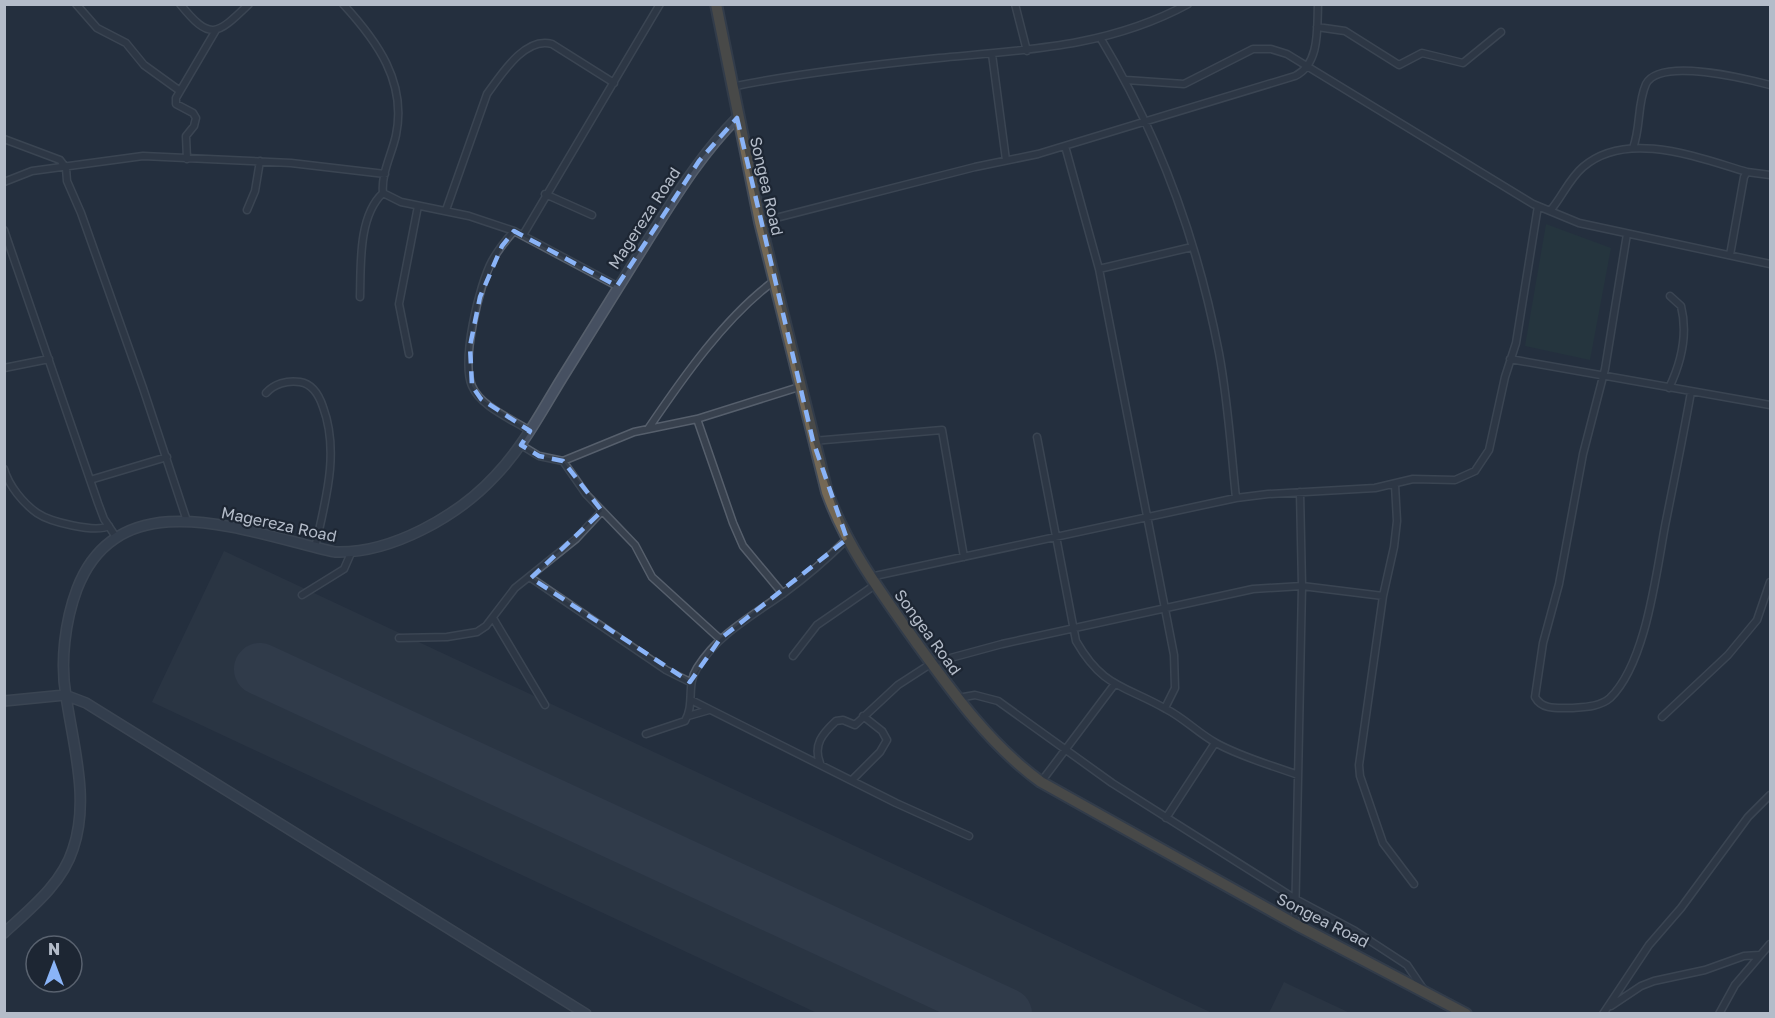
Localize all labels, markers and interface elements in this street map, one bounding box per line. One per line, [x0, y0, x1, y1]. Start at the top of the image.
street label: Songea Road [746, 135, 788, 237]
street label: Magereza Road [604, 163, 684, 273]
street label: Magereza Road [219, 502, 339, 546]
street label: Songea Road [890, 585, 966, 679]
street label: Songea Road [1273, 888, 1373, 952]
north arrow [24, 934, 84, 994]
text: N [48, 939, 60, 959]

